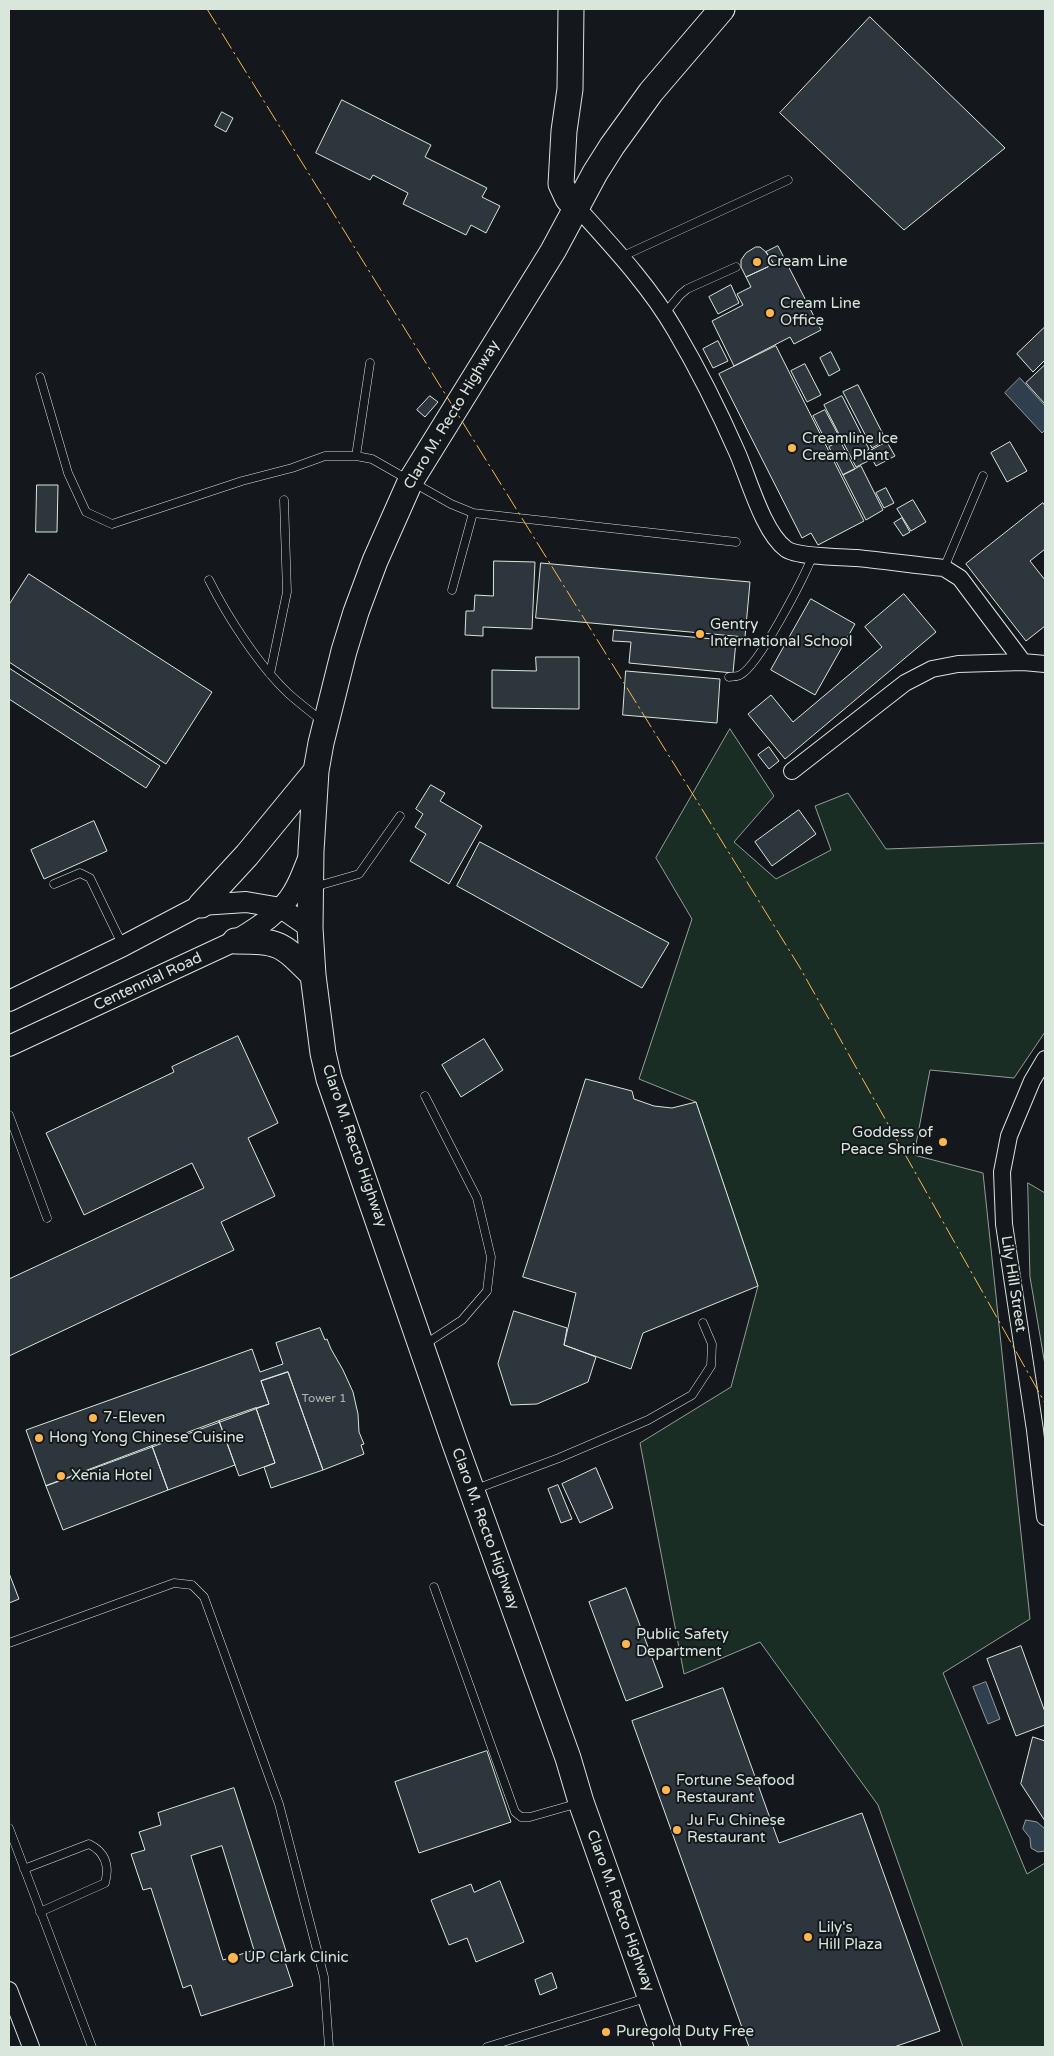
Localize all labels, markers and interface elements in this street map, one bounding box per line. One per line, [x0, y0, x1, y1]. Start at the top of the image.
place label: Cream Line [767, 253, 847, 271]
marker: Cream Line [751, 256, 763, 268]
place label: Cream Line Office [780, 295, 860, 330]
marker: Cream Line Office [764, 307, 776, 319]
street label: Claro M. Recto Highway [400, 337, 504, 493]
place label: Creamline Ice Cream Plant [802, 430, 898, 465]
marker: Creamline Ice Cream Plant [786, 442, 798, 454]
place label: Gentry International School [710, 616, 852, 651]
marker: Gentry International School [694, 628, 706, 640]
street label: Centennial Road [91, 949, 205, 1015]
street label: Claro M. Recto Highway [318, 1062, 390, 1230]
place label: Goddess of Peace Shrine [841, 1124, 933, 1159]
marker: Goddess of Peace Shrine [937, 1136, 949, 1148]
street label: Lily Hill Street [997, 1235, 1029, 1333]
house number: Tower 1 [301, 1392, 347, 1406]
place label: 7-Eleven [103, 1409, 165, 1427]
marker: 7-Eleven [87, 1412, 99, 1424]
place label: Hong Yong Chinese Cuisine [49, 1429, 244, 1447]
marker: Hong Yong Chinese Cuisine [33, 1432, 45, 1444]
street label: Claro M. Recto Highway [447, 1446, 523, 1612]
place label: Xenia Hotel [71, 1467, 152, 1485]
marker: Xenia Hotel [55, 1470, 67, 1482]
place label: Public Safety Department [636, 1626, 729, 1661]
marker: Public Safety Department [620, 1638, 632, 1650]
place label: Fortune Seafood Restaurant [676, 1772, 795, 1807]
marker: Fortune Seafood Restaurant [660, 1784, 672, 1796]
place label: Ju Fu Chinese Restaurant [687, 1812, 785, 1847]
marker: Ju Fu Chinese Restaurant [671, 1824, 683, 1836]
street label: Claro M. Recto Highway [582, 1828, 658, 1994]
place label: Lily's Hill Plaza [818, 1919, 882, 1954]
marker: Lily's Hill Plaza [802, 1931, 814, 1943]
place label: UP Clark Clinic [244, 1949, 349, 1967]
marker: UP Clark Clinic [226, 1951, 240, 1965]
place label: Puregold Duty Free [616, 2023, 754, 2041]
marker: Puregold Duty Free [600, 2026, 612, 2038]

